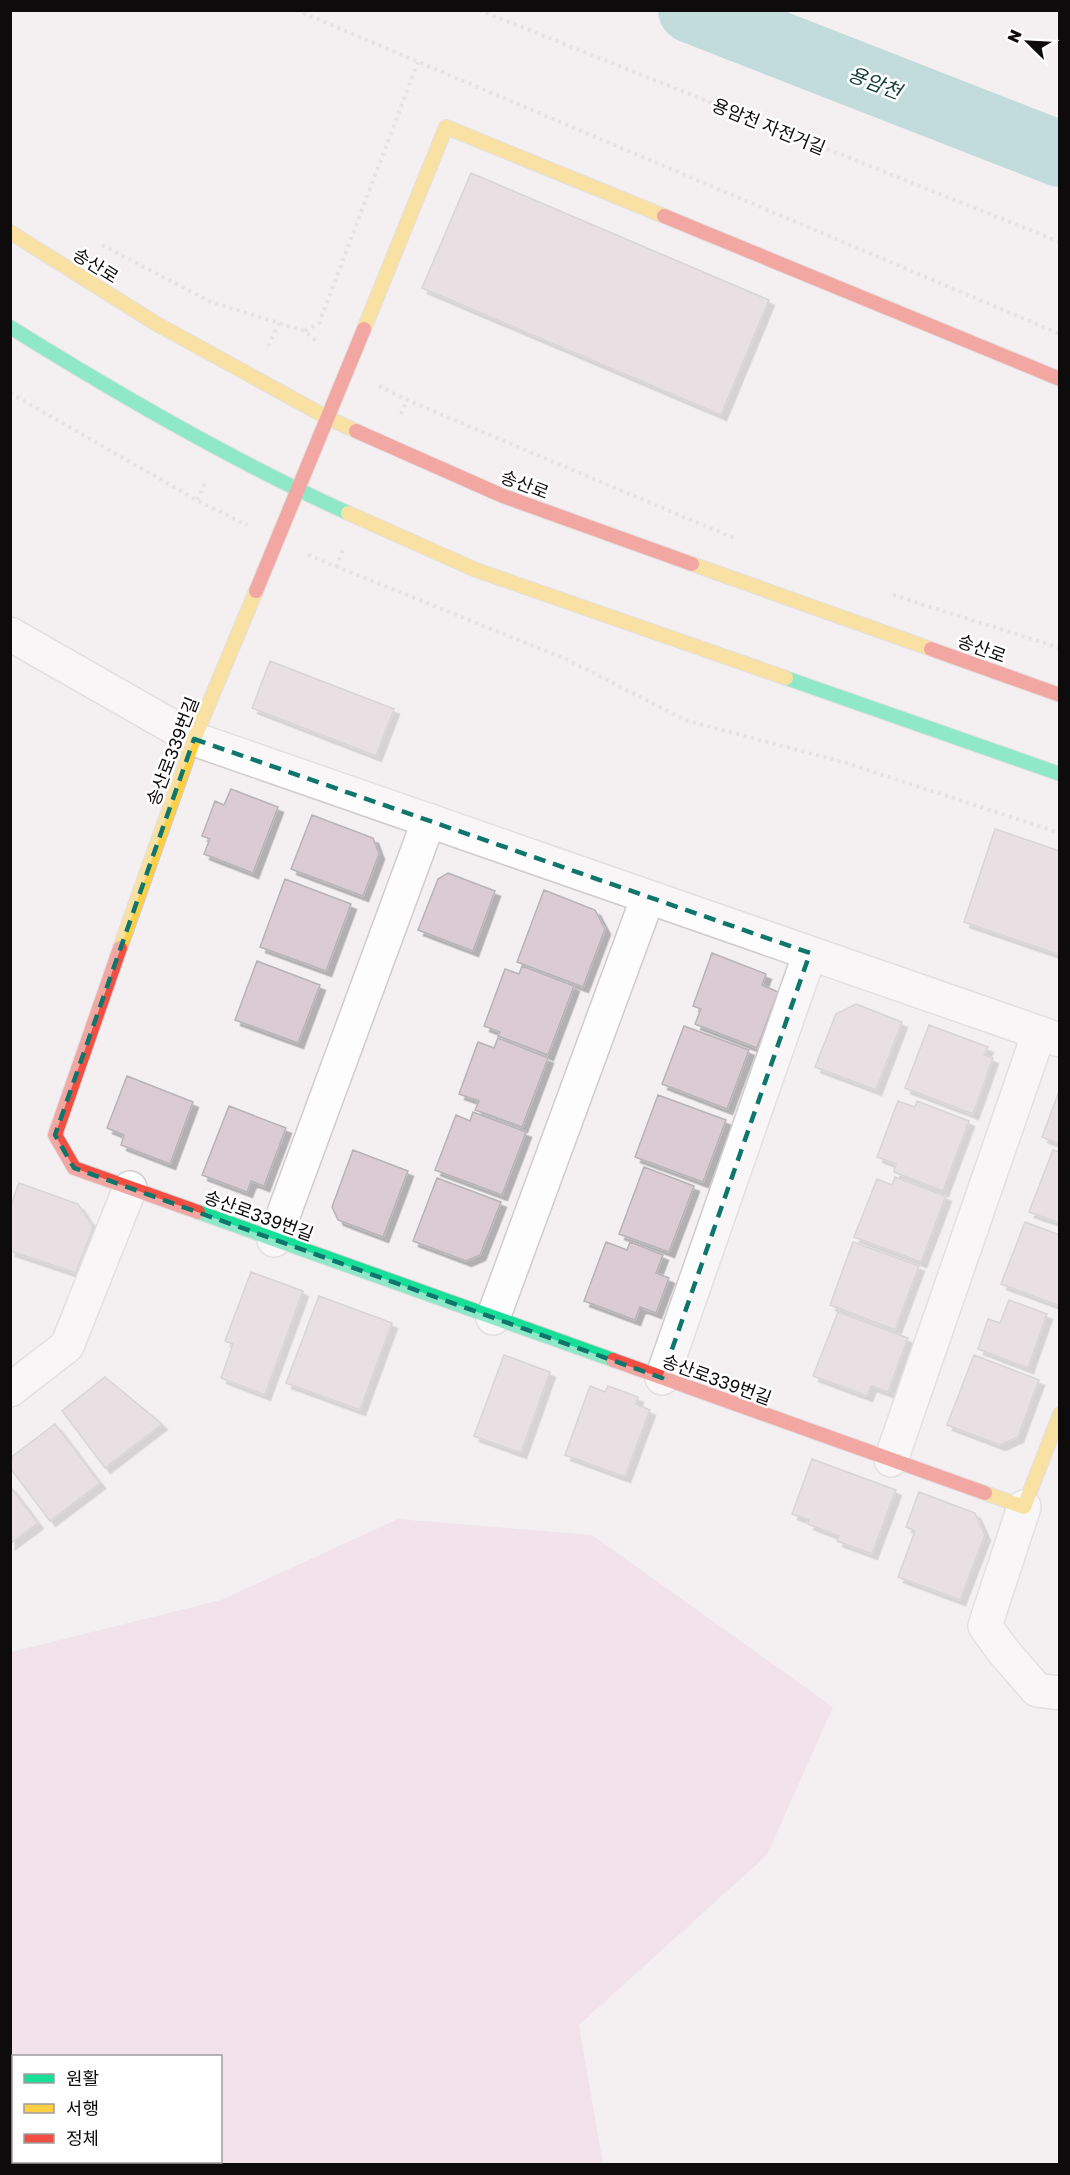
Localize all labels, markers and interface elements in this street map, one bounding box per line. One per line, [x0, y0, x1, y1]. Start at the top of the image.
north arrow [998, 12, 1058, 72]
text: N [1003, 26, 1026, 46]
water label: 용암천 [845, 61, 907, 104]
street label: 용암천 자전거길 [709, 93, 829, 159]
street label: 송산로 [69, 243, 123, 287]
street label: 송산로 [498, 465, 552, 503]
street label: 송산로 [955, 629, 1009, 667]
street label: 송산로339번길 [141, 693, 203, 809]
street label: 송산로339번길 [201, 1185, 317, 1245]
street label: 송산로339번길 [659, 1349, 775, 1409]
legend [12, 2055, 222, 2163]
text: 원활 [66, 2067, 99, 2089]
text: 서행 [66, 2097, 99, 2119]
text: 정체 [66, 2127, 99, 2149]

